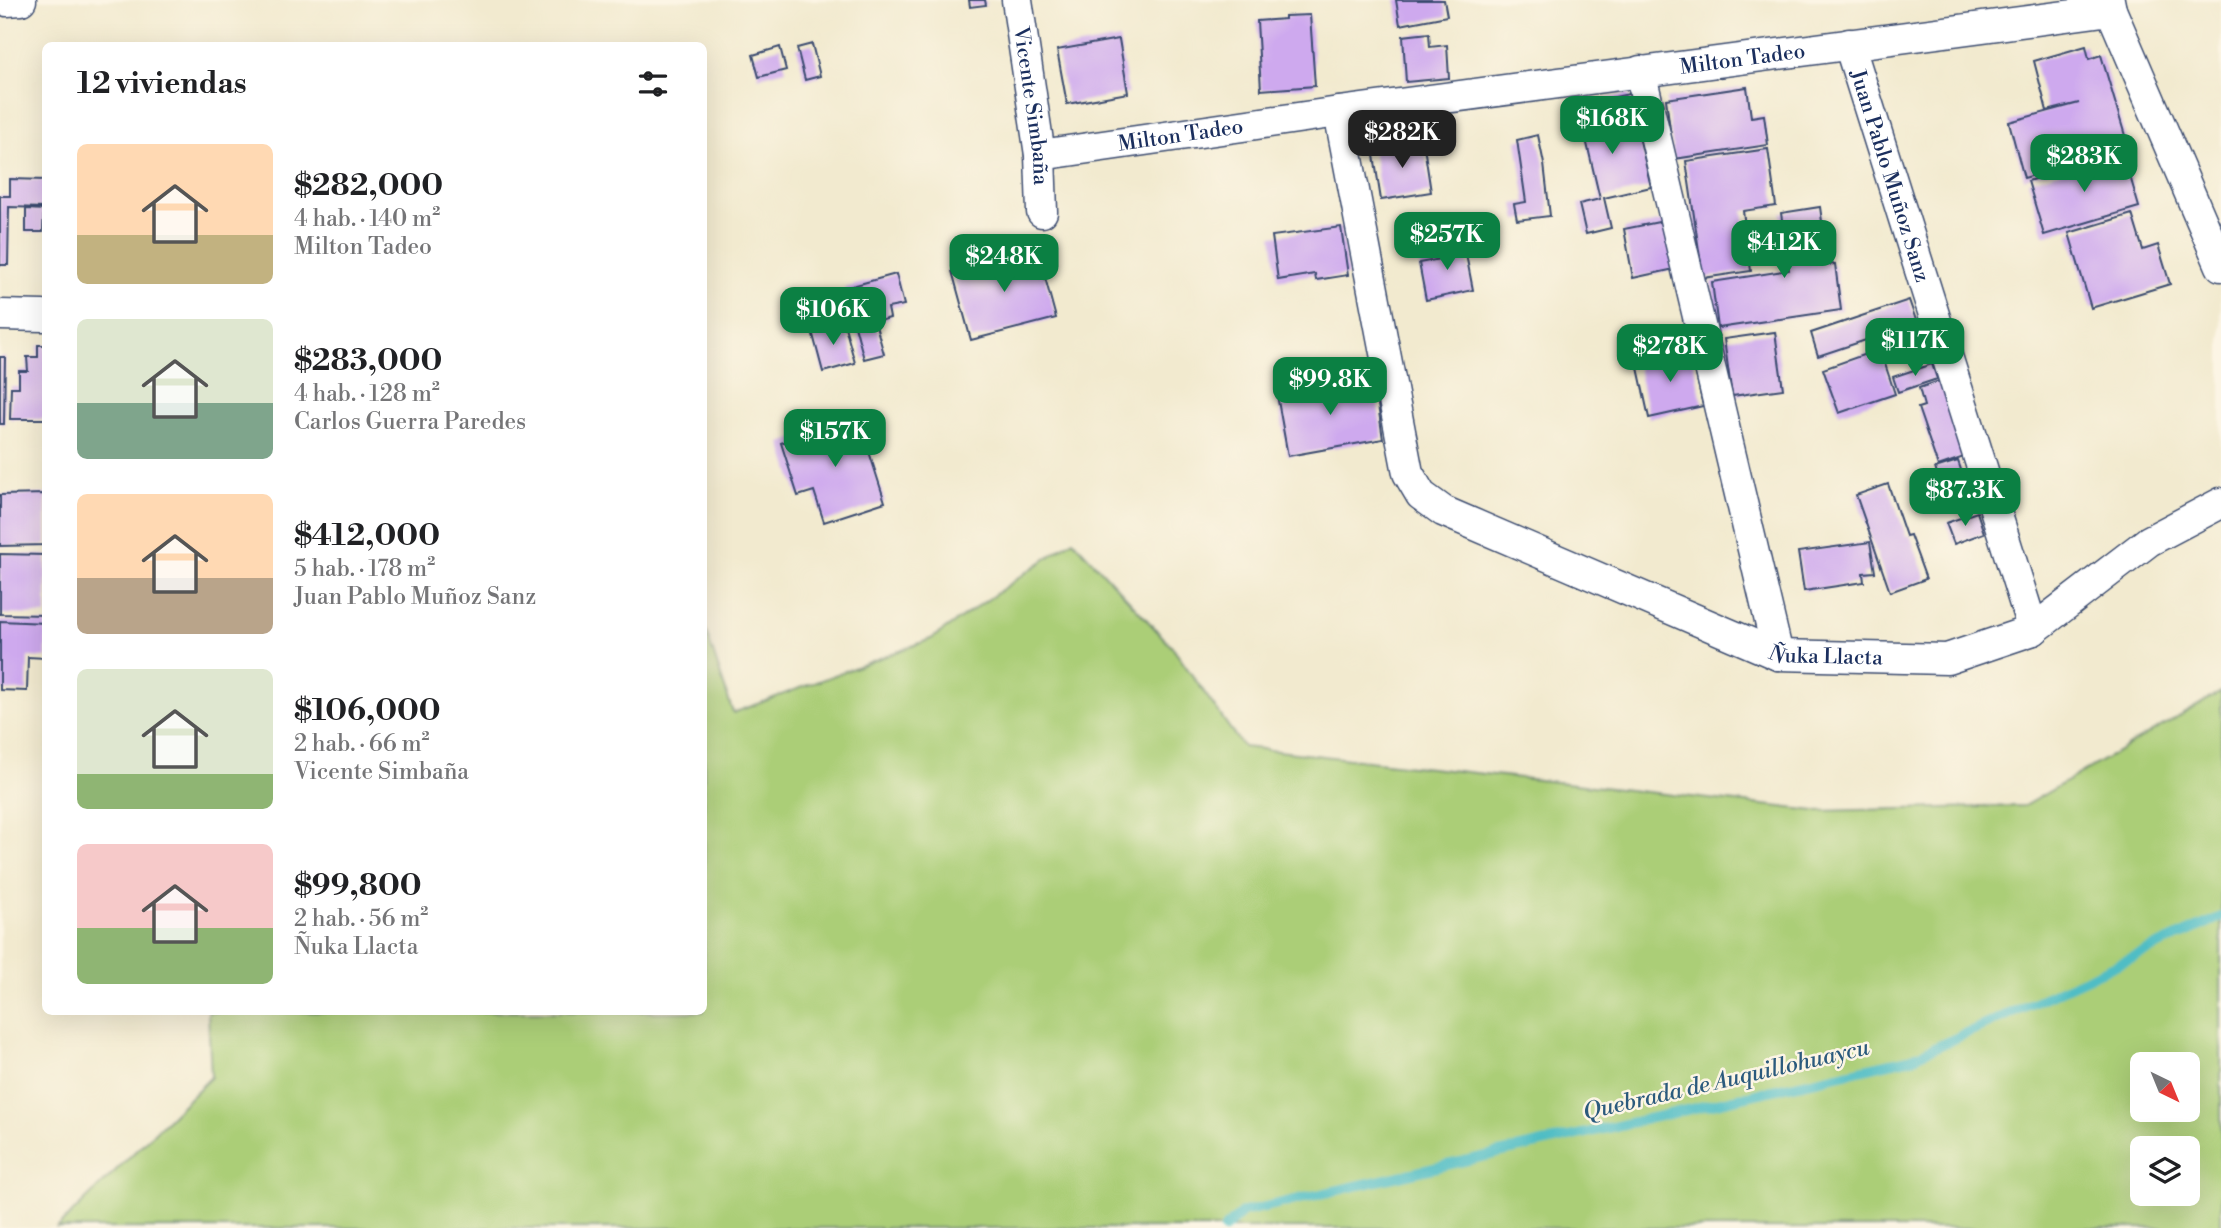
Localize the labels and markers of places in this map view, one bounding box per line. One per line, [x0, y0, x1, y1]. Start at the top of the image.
pin: $168K [1563, 96, 1661, 156]
pin: $282K [1353, 110, 1451, 170]
pin: $283K [2035, 134, 2133, 194]
pin: $257K [1398, 212, 1496, 272]
pin: $412K [1735, 220, 1833, 280]
pin: $248K [955, 234, 1053, 294]
pin: $106K [784, 288, 882, 347]
pin: $117K [1866, 318, 1964, 378]
pin: $278K [1621, 324, 1719, 384]
pin: $99.8K [1273, 358, 1387, 417]
pin: $157K [786, 410, 884, 469]
pin: $87.3K [1908, 468, 2022, 528]

